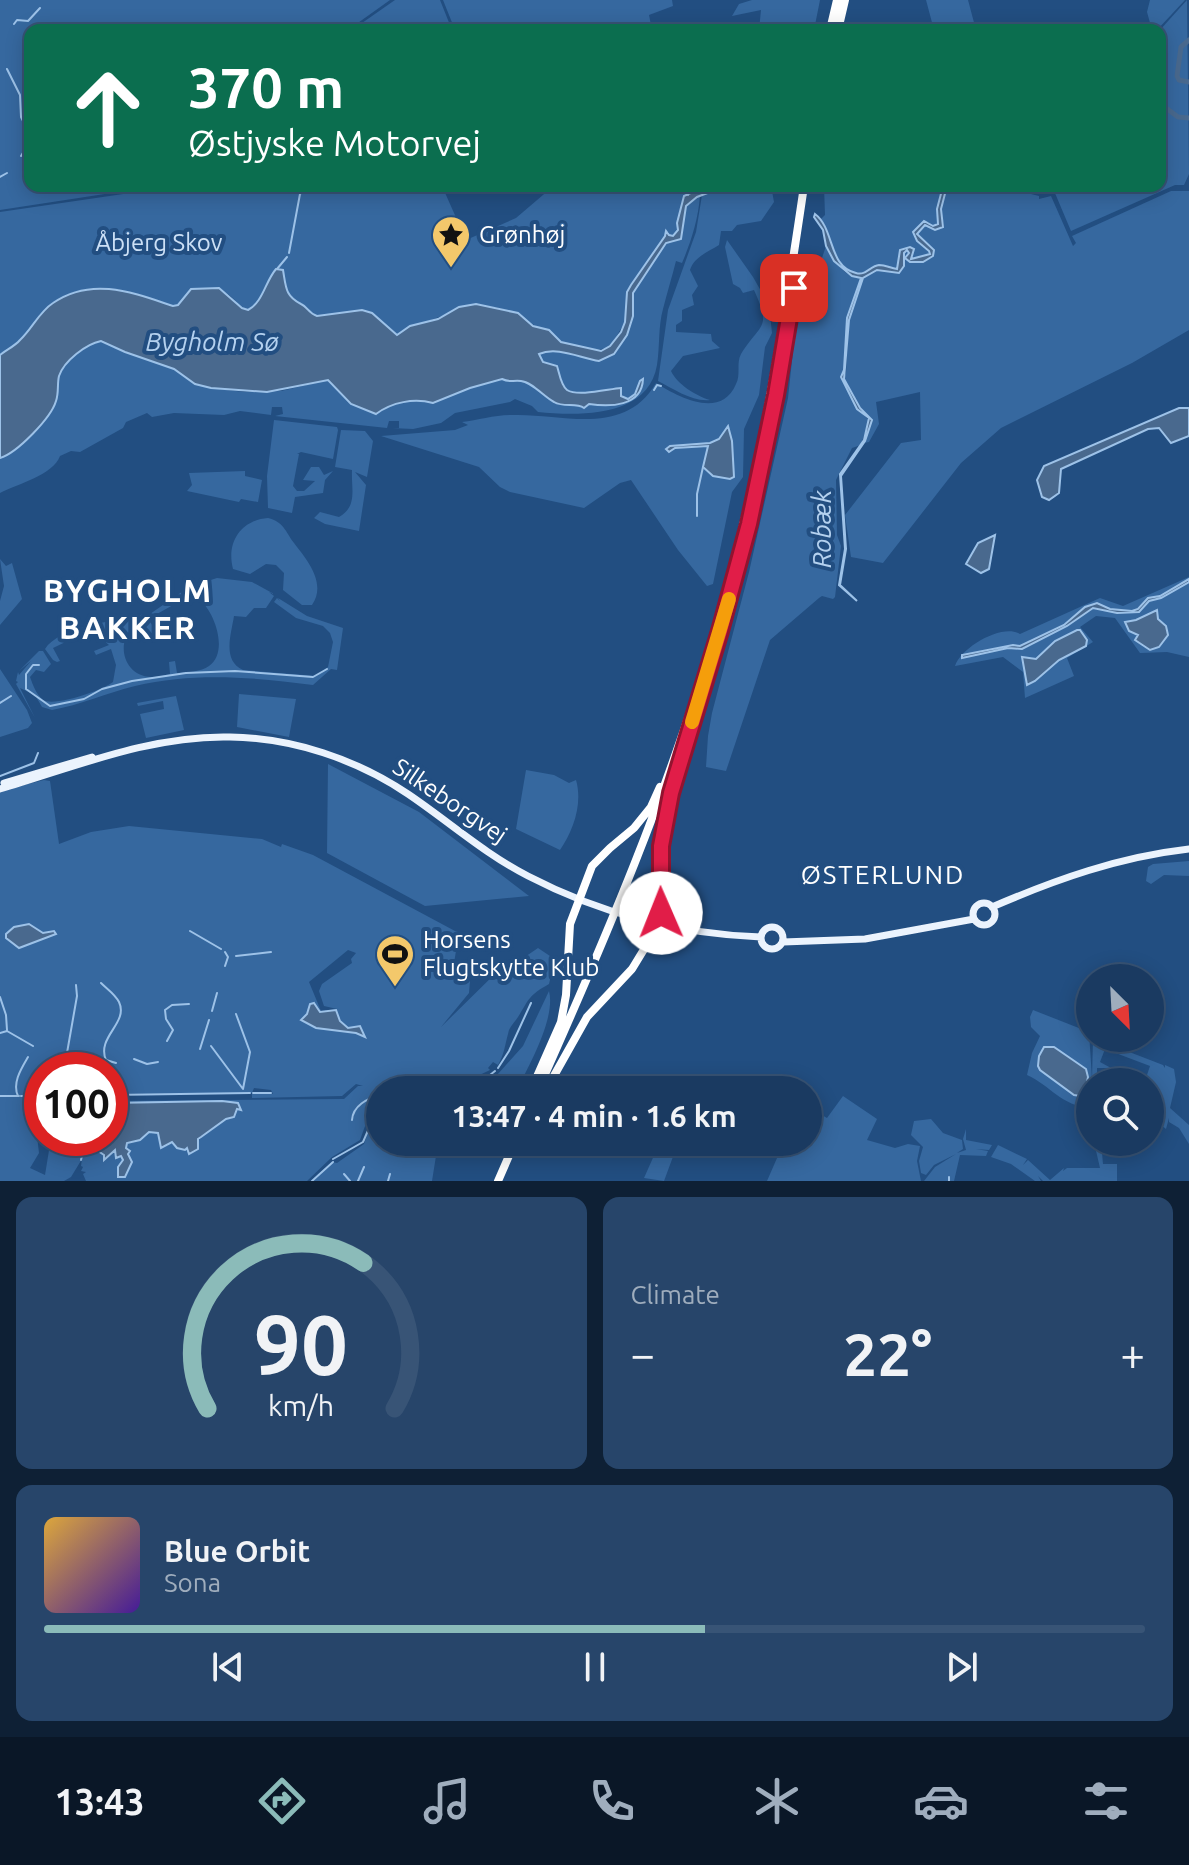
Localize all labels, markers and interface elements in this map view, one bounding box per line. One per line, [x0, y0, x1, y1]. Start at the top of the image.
icon: ahead [56, 56, 160, 160]
text: 370 m [188, 56, 344, 119]
text: Østjyske Motorvej [188, 122, 481, 163]
place icon: Grønhøj [430, 214, 472, 269]
place label: Grønhøj [479, 221, 565, 248]
park label: Åbjerg Skov [95, 229, 223, 256]
pin [760, 254, 828, 322]
icon: arrive [772, 266, 816, 310]
water label: Bygholm Sø [145, 327, 280, 356]
water label: Robæk [807, 489, 836, 568]
district label: BYGHOLM BAKKER [43, 572, 213, 645]
street label: Silkeborgvej [388, 753, 512, 848]
district label: ØSTERLUND [801, 860, 965, 889]
position arrow [619, 871, 703, 955]
place label: Horsens Flugtskytte Klub [423, 926, 599, 981]
sports icon: Horsens Flugtskytte Klub [374, 933, 416, 988]
north arrow [1076, 964, 1164, 1052]
map controls [1076, 964, 1164, 1156]
speed limit sign: 100 [24, 1052, 128, 1156]
button: search [1076, 1068, 1164, 1156]
text: 13:47 · 4 min · 1.6 km [451, 1099, 737, 1133]
text: Climate [631, 1280, 720, 1309]
text: 90 [254, 1297, 348, 1391]
text: 22° [843, 1320, 932, 1387]
text: − [631, 1329, 655, 1378]
text: + [1120, 1329, 1145, 1378]
text: km/h [268, 1389, 334, 1421]
text: Blue Orbit [164, 1534, 310, 1568]
text: Sona [164, 1568, 221, 1597]
icon: previous [206, 1645, 250, 1689]
icon: pause [573, 1645, 617, 1689]
icon: next [940, 1645, 984, 1689]
icon: directions [254, 1773, 310, 1829]
icon: music [419, 1773, 475, 1829]
icon: phone [584, 1773, 640, 1829]
icon: climate [749, 1773, 805, 1829]
icon: car [913, 1773, 969, 1829]
icon: filters [1078, 1773, 1134, 1829]
text: 13:43 [54, 1781, 145, 1822]

